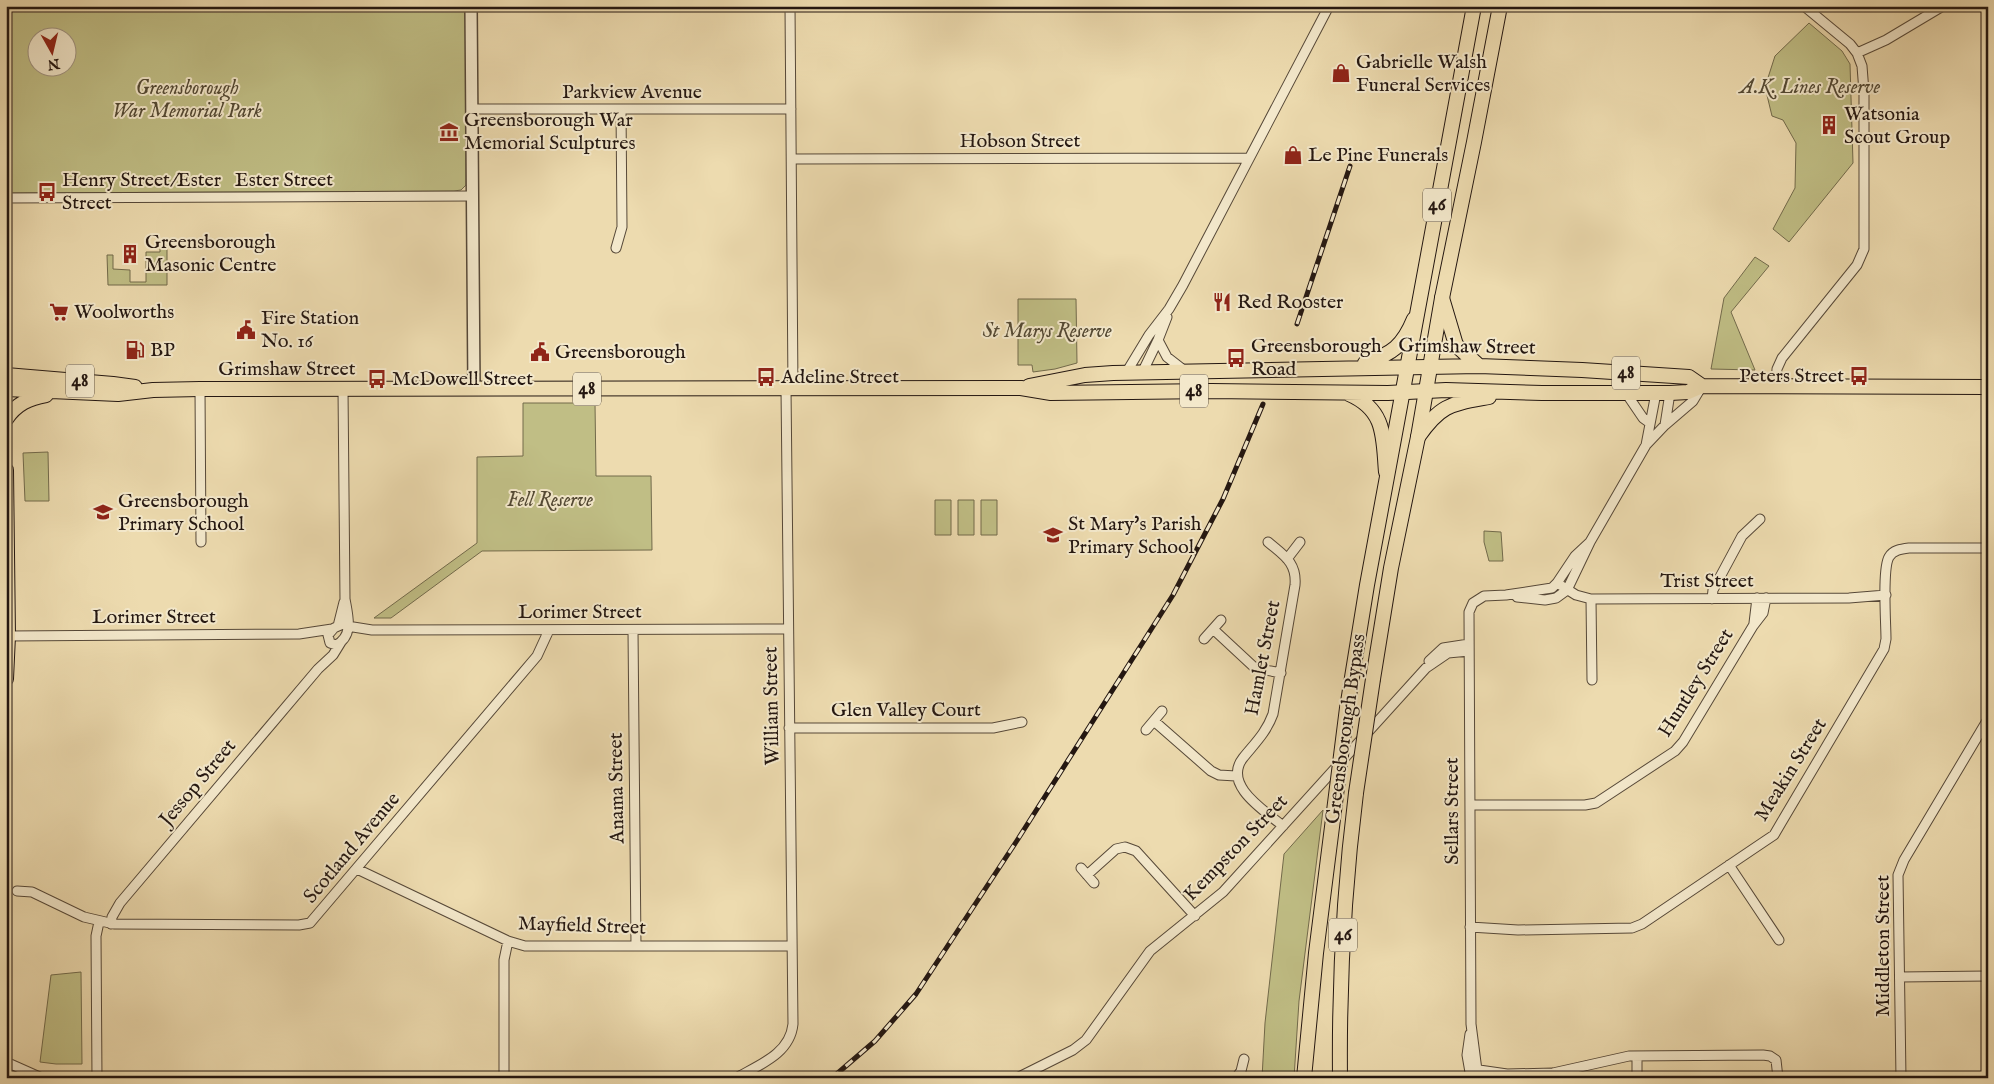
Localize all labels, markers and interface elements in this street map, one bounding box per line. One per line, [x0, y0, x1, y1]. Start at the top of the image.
north arrow [28, 28, 78, 78]
place label: Gabrielle Walsh Funeral Services [1356, 50, 1490, 98]
text: N [46, 54, 62, 74]
shop icon: Gabrielle Walsh Funeral Services [1330, 62, 1352, 84]
park label: A.K. Lines Reserve [1738, 75, 1881, 100]
park label: Greensborough War Memorial Park [112, 76, 262, 124]
street label: Parkview Avenue [562, 80, 702, 105]
place label: Watsonia Scout Group [1844, 102, 1950, 150]
place label: Greensborough War Memorial Sculptures [464, 108, 635, 156]
building icon: Watsonia Scout Group [1818, 114, 1840, 136]
museum icon: Greensborough War Memorial Sculptures [438, 121, 460, 143]
street label: Hobson Street [960, 129, 1081, 154]
place label: Le Pine Funerals [1308, 143, 1448, 168]
shop icon: Le Pine Funerals [1282, 144, 1304, 166]
place label: Henry Street/Ester Street [62, 168, 222, 216]
street label: Ester Street [235, 168, 333, 193]
bus stop icon: Henry Street/Ester Street [36, 181, 58, 203]
road number: 46 [1423, 188, 1451, 222]
place label: Greensborough Masonic Centre [145, 230, 277, 278]
building icon: Greensborough Masonic Centre [119, 243, 141, 265]
place label: Red Rooster [1237, 290, 1344, 315]
restaurant icon: Red Rooster [1211, 291, 1233, 313]
place label: Woolworths [74, 300, 174, 325]
supermarket icon: Woolworths [48, 301, 70, 323]
place label: Fire Station No. 16 [261, 306, 360, 354]
public building icon: Fire Station No. 16 [235, 319, 257, 341]
park label: St Marys Reserve [982, 319, 1112, 344]
street label: Grimshaw Street [1398, 333, 1536, 361]
place label: Greensborough Road [1251, 334, 1382, 382]
place label: BP [150, 338, 175, 363]
fuel station icon: BP [124, 339, 146, 361]
place label: Greensborough [555, 340, 686, 365]
public building icon: Greensborough [529, 341, 551, 363]
bus stop icon: Greensborough Road [1225, 347, 1247, 369]
road number: 48 [1612, 356, 1640, 389]
street label: Grimshaw Street [218, 357, 356, 382]
road number: 48 [66, 364, 94, 398]
place label: Peters Street [1739, 364, 1844, 389]
place label: Adeline Street [780, 365, 899, 390]
bus stop icon: Peters Street [1848, 365, 1870, 387]
bus stop icon: Adeline Street [755, 366, 777, 388]
place label: McDowell Street [392, 367, 533, 392]
bus stop icon: McDowell Street [366, 368, 388, 390]
road number: 48 [573, 372, 601, 406]
road number: 48 [1180, 374, 1208, 408]
park label: Fell Reserve [507, 488, 593, 513]
place label: Greensborough Primary School [118, 489, 249, 537]
school or university icon: Greensborough Primary School [92, 501, 114, 523]
place label: St Mary's Parish Primary School [1068, 512, 1202, 560]
school or university icon: St Mary's Parish Primary School [1042, 524, 1064, 546]
street label: Trist Street [1660, 569, 1754, 594]
street label: Hamlet Street [1240, 598, 1286, 718]
street label: Lorimer Street [518, 600, 642, 625]
street label: Lorimer Street [92, 605, 216, 630]
street label: Huntley Street [1653, 624, 1739, 742]
street label: Greensborough Bypass [1320, 632, 1372, 826]
street label: William Street [758, 646, 786, 766]
street label: Glen Valley Court [831, 698, 981, 723]
street label: Meakin Street [1749, 714, 1833, 826]
street label: Anama Street [604, 732, 630, 845]
street label: Jessop Street [153, 734, 242, 833]
street label: Sellars Street [1440, 757, 1465, 865]
street label: Scotland Avenue [298, 787, 406, 909]
street label: Kempston Street [1179, 789, 1293, 907]
street label: Middleton Street [1871, 875, 1896, 1017]
street label: Mayfield Street [518, 911, 647, 941]
road number: 46 [1329, 918, 1357, 952]

